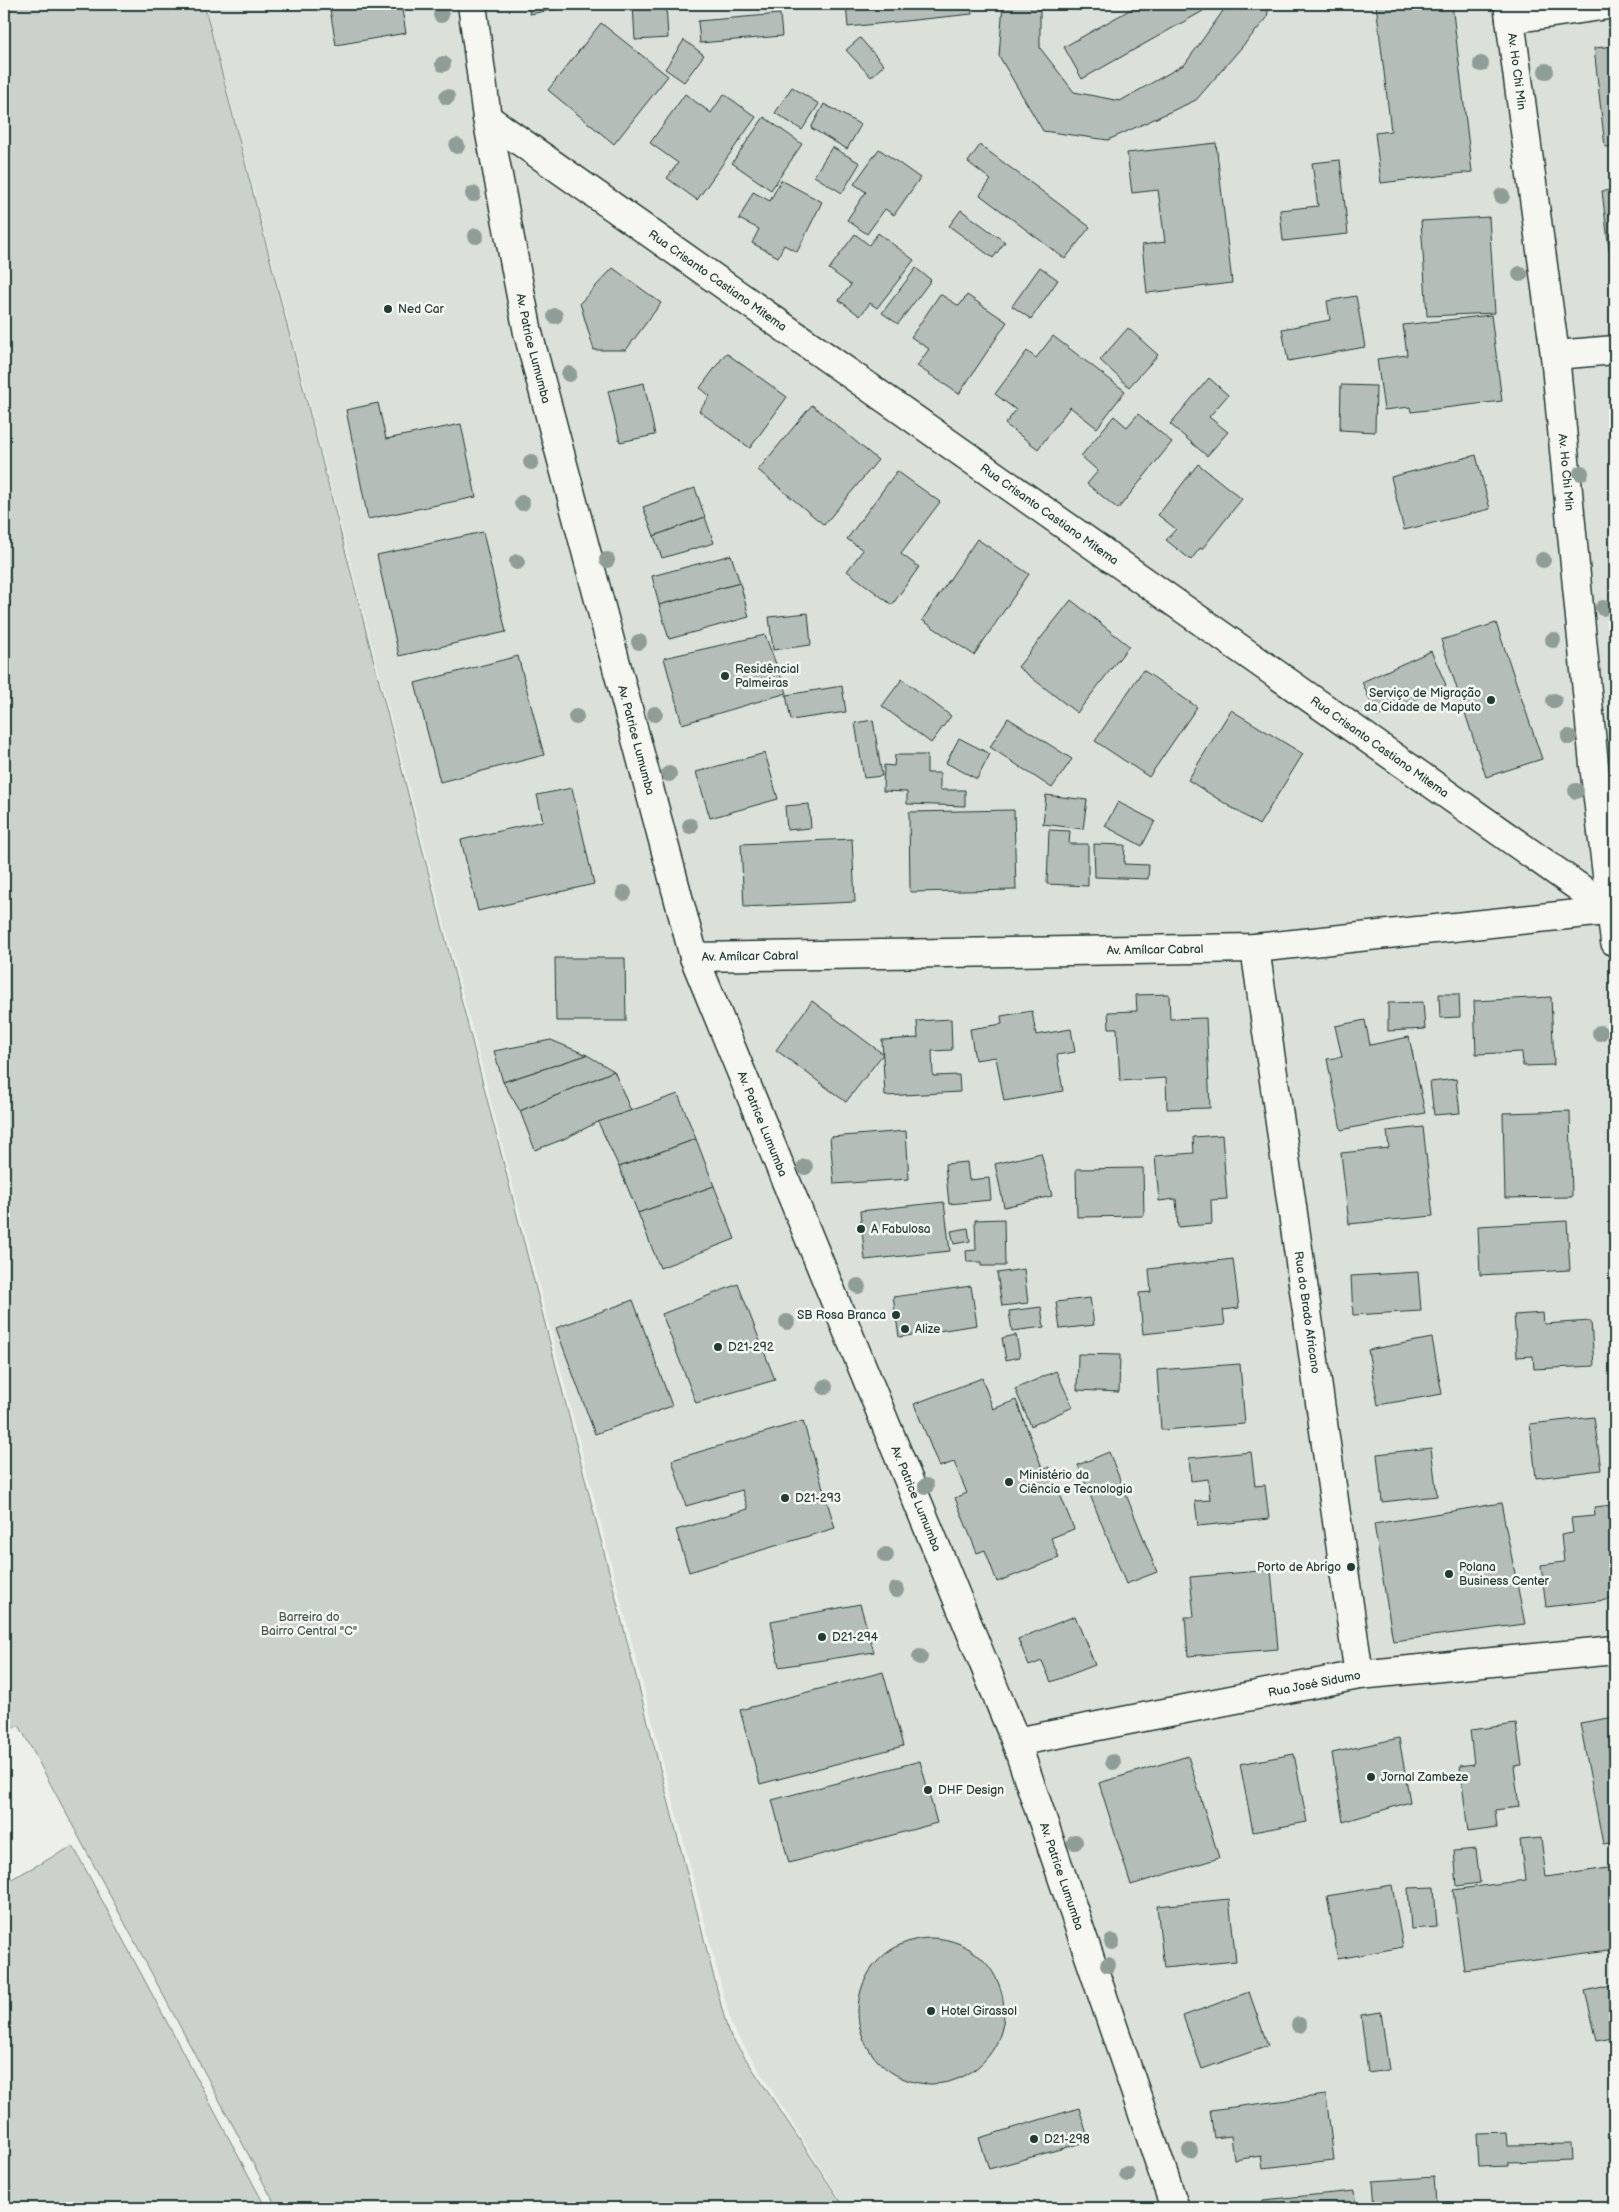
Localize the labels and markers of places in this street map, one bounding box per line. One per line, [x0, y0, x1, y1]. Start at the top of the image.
place label: Ned Car [398, 302, 445, 317]
marker: Ned Car [382, 303, 394, 315]
place label: Residêncial Palmeiras [735, 662, 799, 691]
marker: Residêncial Palmeiras [719, 670, 731, 682]
place label: Serviço de Migração da Cidade de Maputo [1364, 686, 1481, 715]
marker: Serviço de Migração da Cidade de Maputo [1485, 694, 1497, 706]
place label: A Fabulosa [871, 1222, 931, 1237]
marker: A Fabulosa [855, 1223, 867, 1235]
place label: SB Rosa Branca [797, 1308, 886, 1323]
marker: SB Rosa Branca [890, 1309, 902, 1321]
place label: Alize [915, 1322, 941, 1337]
marker: Alize [899, 1323, 911, 1335]
place label: D21-292 [728, 1340, 774, 1355]
marker: D21-292 [712, 1341, 724, 1353]
place label: Ministério da Ciência e Tecnologia [1019, 1468, 1133, 1497]
marker: Ministério da Ciência e Tecnologia [1003, 1476, 1015, 1488]
place label: D21-293 [795, 1491, 841, 1506]
marker: D21-293 [779, 1492, 791, 1504]
place label: Porto de Abrigo [1257, 1560, 1341, 1575]
place label: Polana Business Center [1459, 1560, 1550, 1589]
marker: Porto de Abrigo [1345, 1561, 1357, 1573]
marker: Polana Business Center [1443, 1568, 1455, 1580]
place label: D21-294 [832, 1630, 879, 1645]
marker: D21-294 [816, 1631, 828, 1643]
place label: Jornal Zambeze [1381, 1770, 1468, 1785]
marker: Jornal Zambeze [1365, 1771, 1377, 1783]
place label: DHF Design [938, 1783, 1004, 1798]
marker: DHF Design [922, 1784, 934, 1796]
place label: Hotel Girassol [941, 2004, 1017, 2019]
marker: Hotel Girassol [925, 2005, 937, 2017]
place label: D21-298 [1044, 2132, 1090, 2147]
marker: D21-298 [1028, 2133, 1040, 2145]

